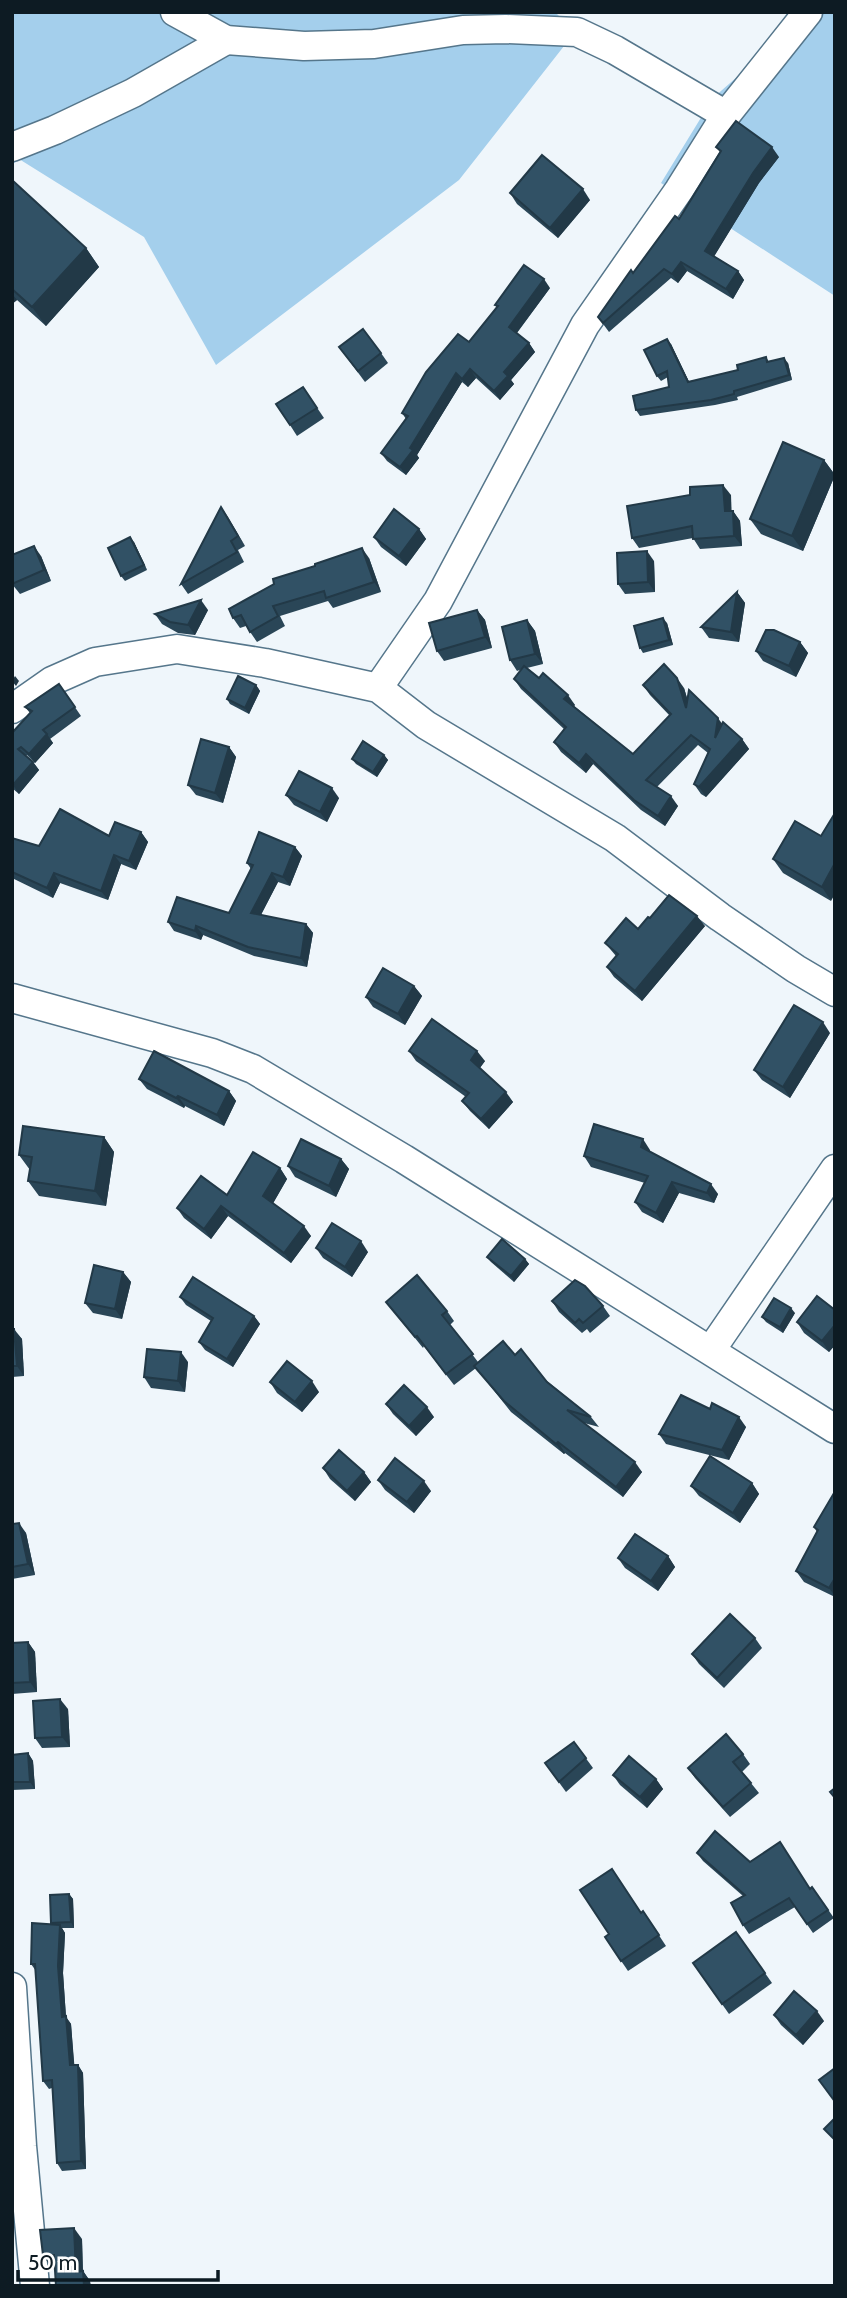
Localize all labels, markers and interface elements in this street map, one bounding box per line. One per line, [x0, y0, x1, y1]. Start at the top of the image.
scale bar [18, 2238, 217, 2282]
text: 50 m [28, 2250, 77, 2275]

